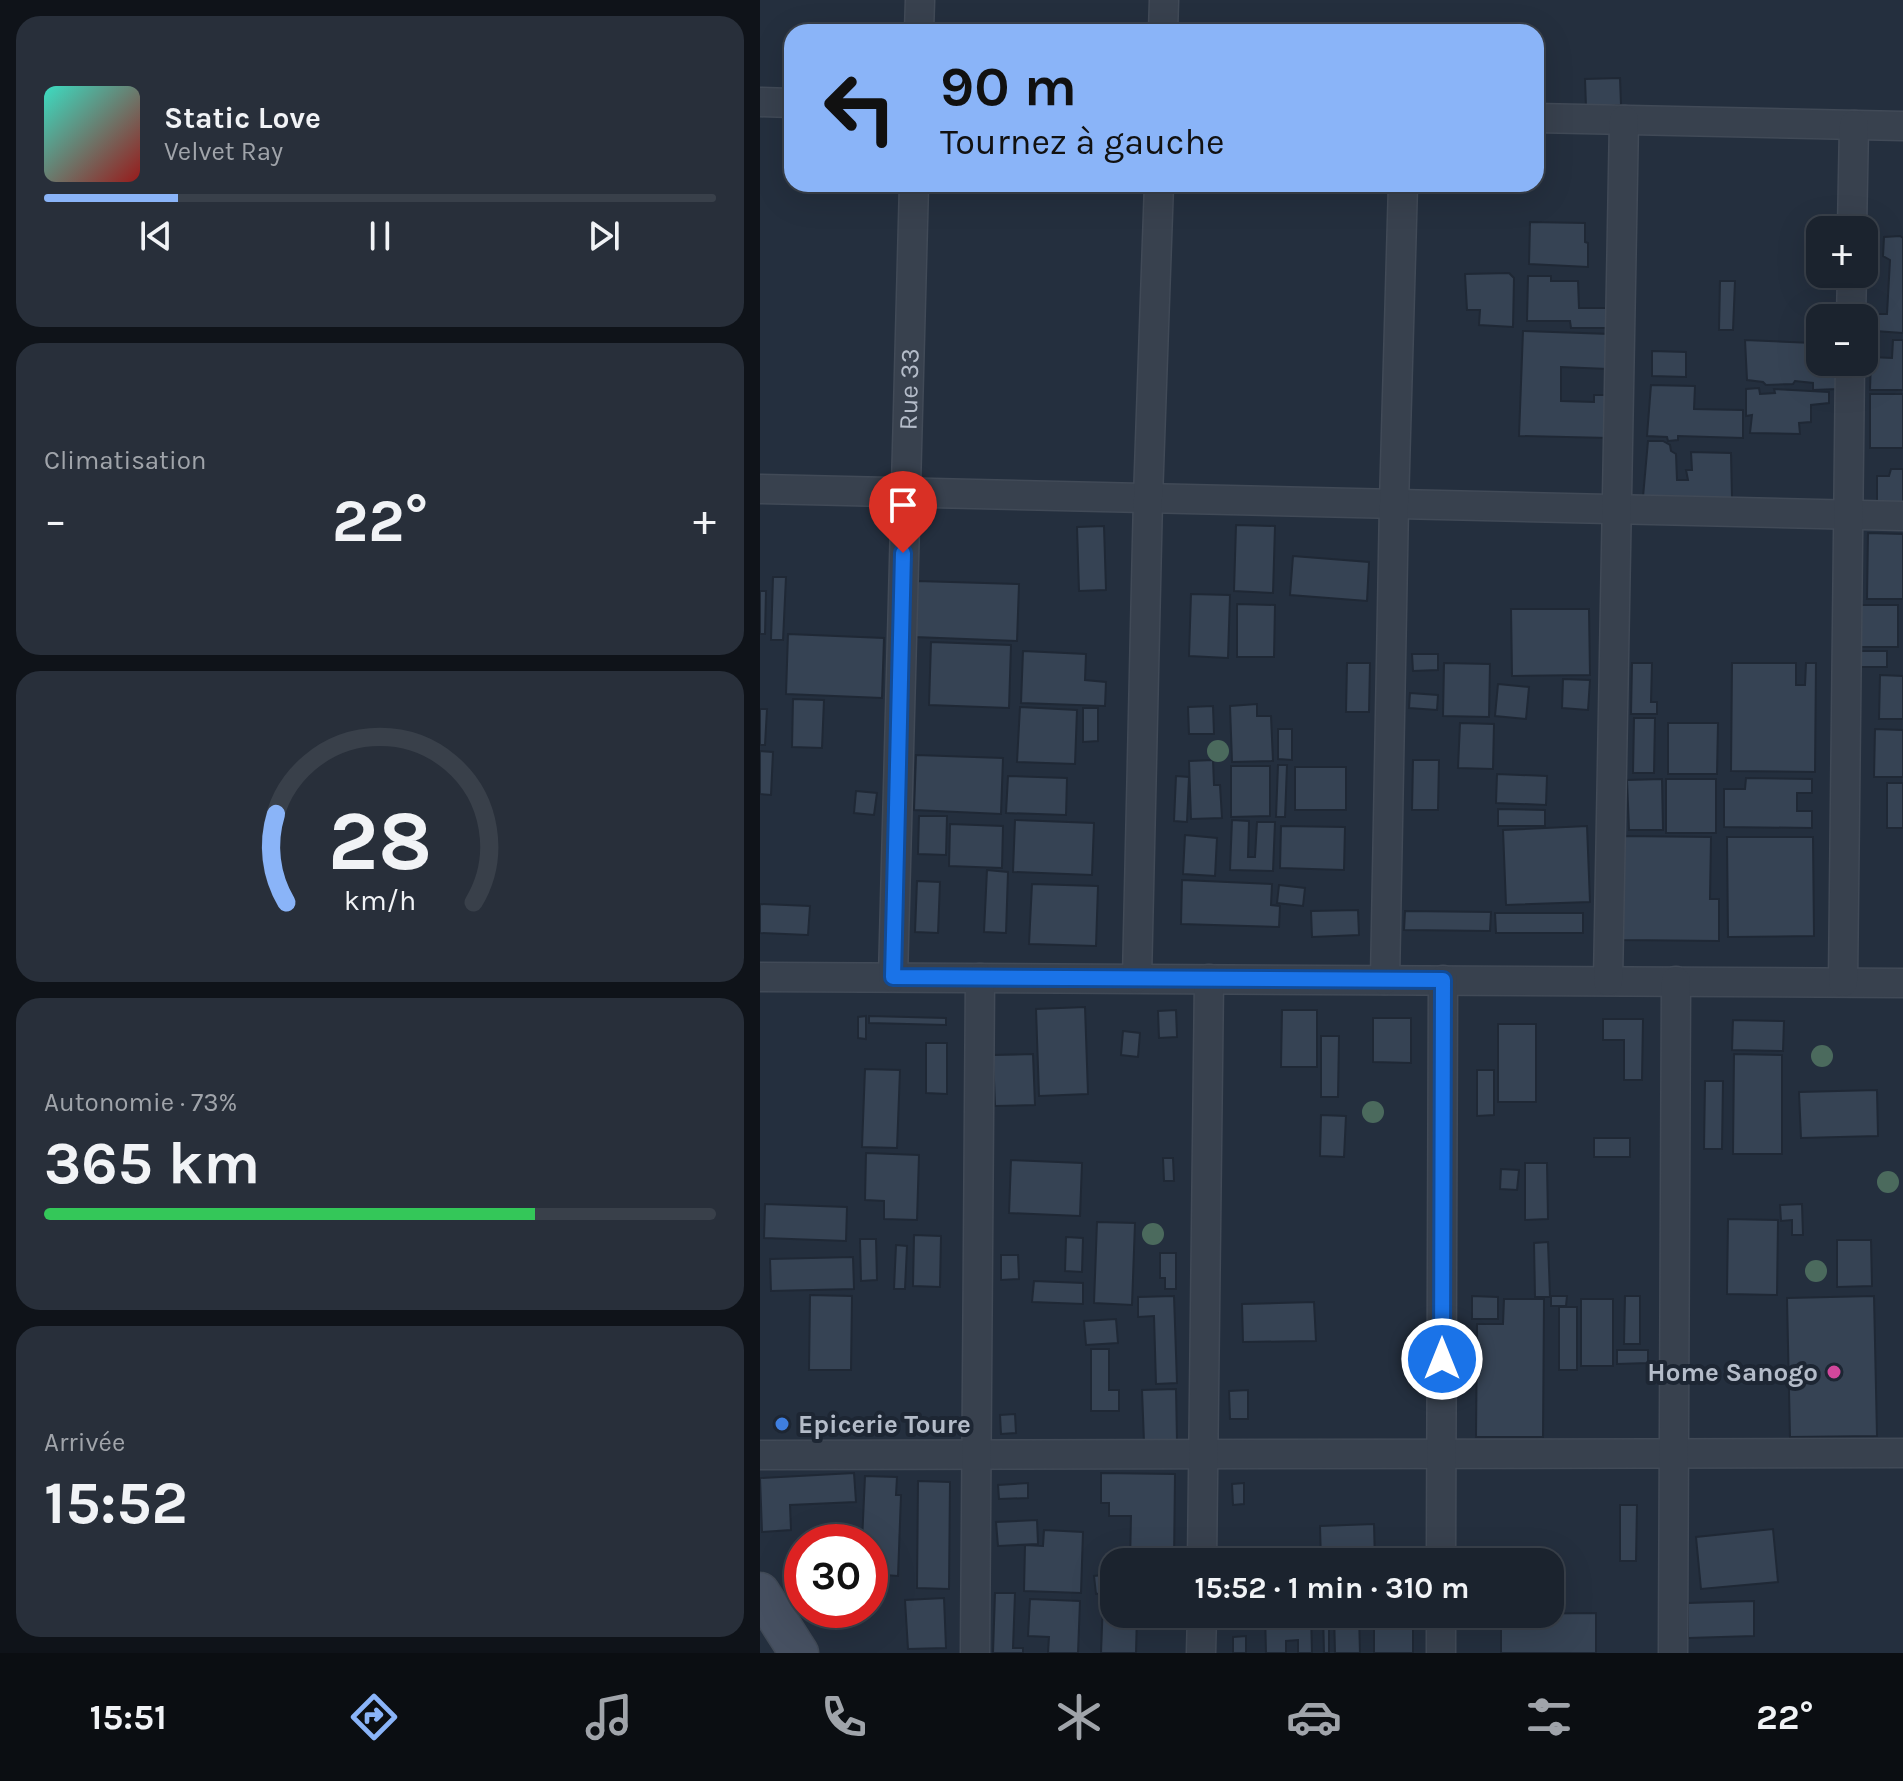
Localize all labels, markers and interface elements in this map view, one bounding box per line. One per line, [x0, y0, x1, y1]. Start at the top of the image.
text: 90 m [940, 54, 1077, 119]
icon: left [808, 56, 912, 160]
text: Static Love [164, 100, 321, 136]
text: Tournez à gauche [940, 121, 1225, 163]
text: Velvet Ray [164, 136, 283, 167]
icon: previous [134, 214, 178, 258]
icon: pause [358, 214, 402, 258]
icon: next [582, 214, 626, 258]
map controls [1806, 216, 1878, 376]
button: + [1806, 216, 1878, 288]
button: − [1806, 304, 1878, 376]
street label: Rue 33 [892, 348, 925, 431]
text: Climatisation [44, 445, 207, 476]
pin [869, 471, 937, 553]
icon: arrive [881, 483, 925, 527]
text: 22° [332, 486, 428, 556]
text: − [44, 495, 67, 546]
text: + [693, 495, 716, 546]
text: 28 [328, 792, 432, 889]
text: km/h [344, 884, 416, 917]
text: Autonomie · 73% [44, 1087, 237, 1118]
text: 365 km [44, 1128, 260, 1198]
position arrow [1400, 1317, 1484, 1401]
place label: Home Sanogo [1647, 1357, 1818, 1388]
marker: Home Sanogo [1825, 1363, 1843, 1381]
place label: Epicerie Toure [798, 1409, 971, 1440]
marker: Epicerie Toure [773, 1415, 791, 1433]
text: Arrivée [44, 1427, 125, 1458]
text: 15:52 [44, 1468, 188, 1538]
speed limit sign: 30 [784, 1524, 888, 1628]
text: 15:52 · 1 min · 310 m [1195, 1570, 1469, 1606]
icon: directions [346, 1689, 402, 1745]
icon: music [581, 1689, 637, 1745]
icon: phone [816, 1689, 872, 1745]
icon: climate [1051, 1689, 1107, 1745]
icon: car [1286, 1689, 1342, 1745]
icon: filters [1521, 1689, 1577, 1745]
text: 15:51 [90, 1696, 167, 1738]
text: 22° [1756, 1696, 1813, 1738]

